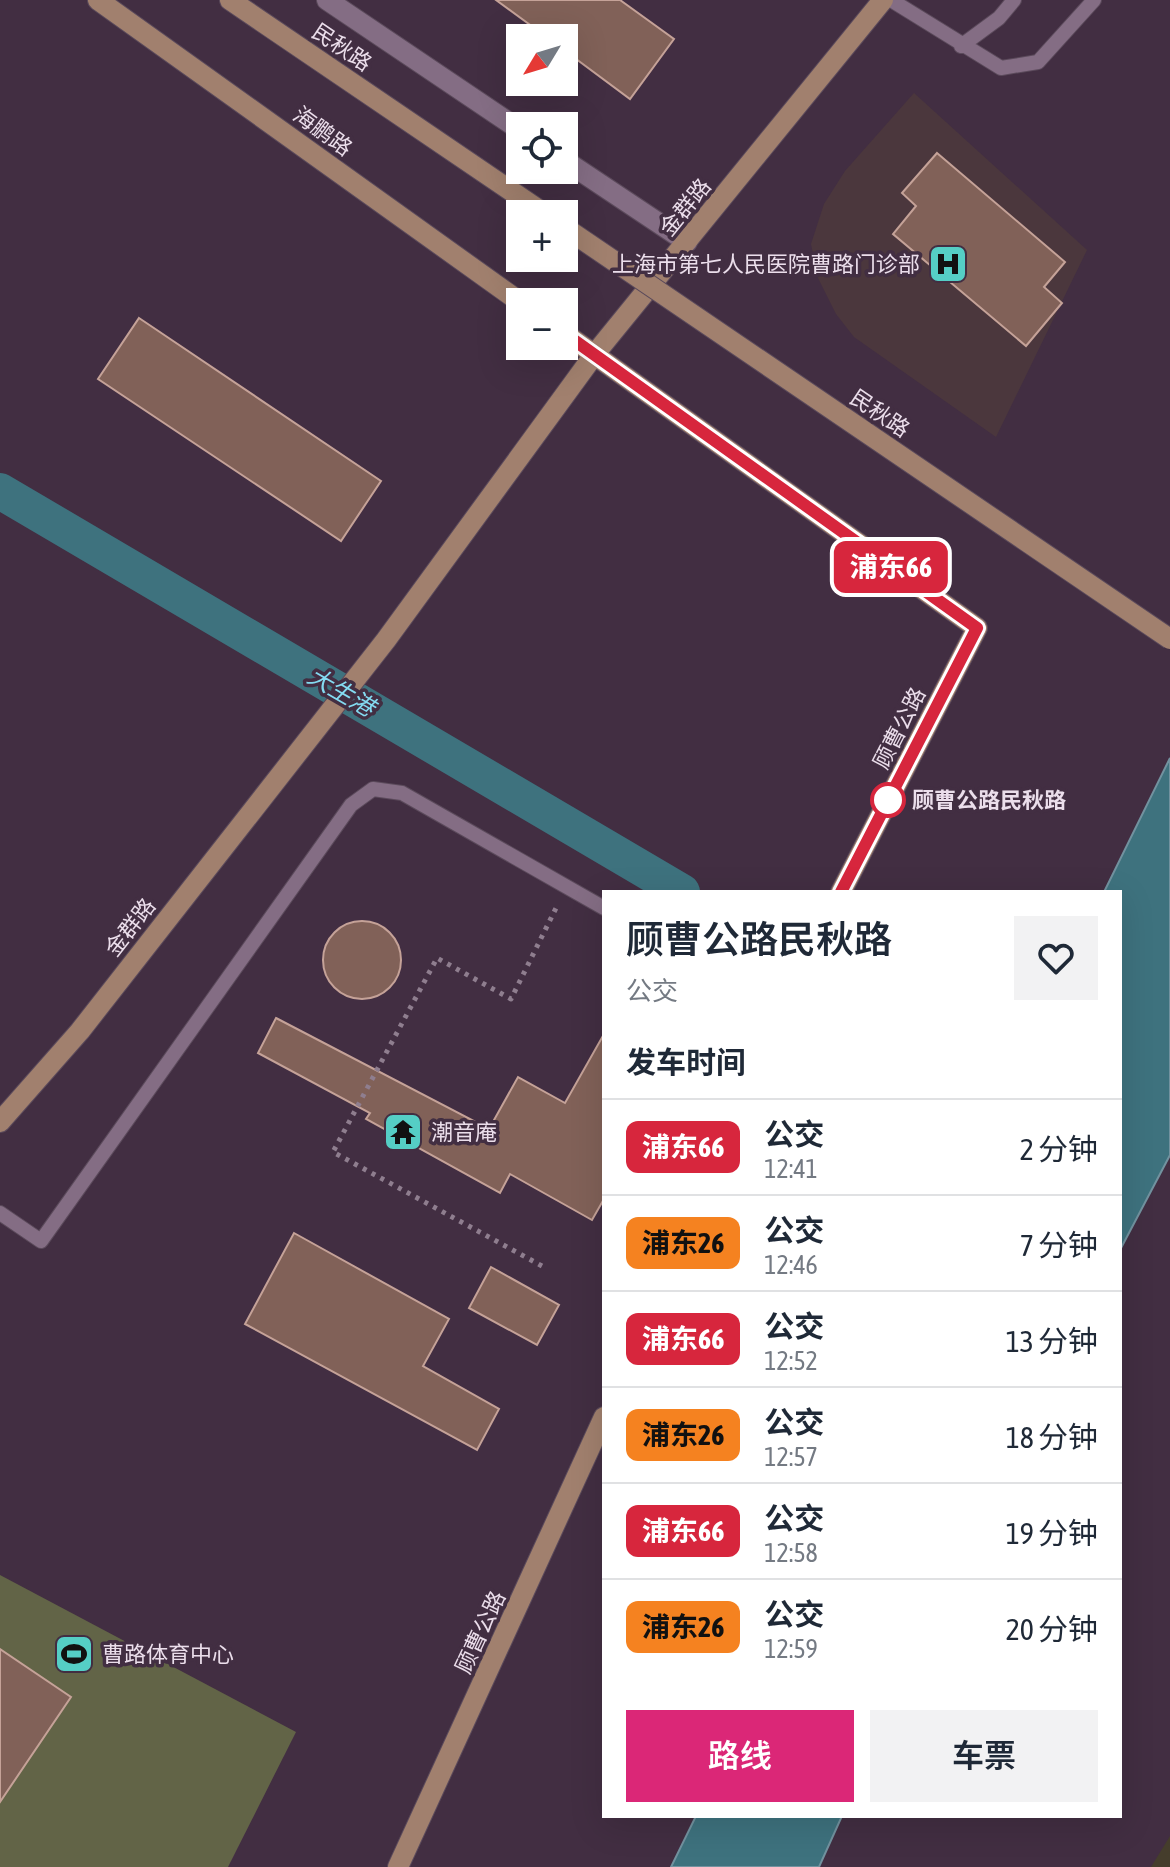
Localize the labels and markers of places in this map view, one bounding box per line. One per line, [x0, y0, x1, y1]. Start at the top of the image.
hospital icon: 上海市第七人民医院曹路门诊部 [927, 243, 969, 285]
place label: 上海市第七人民医院曹路门诊部 [612, 251, 920, 277]
marker: 顾曹公路民秋路 [871, 783, 905, 817]
place label: 顾曹公路民秋路 [912, 787, 1066, 813]
temple icon: 潮音庵 [382, 1111, 424, 1153]
place label: 潮音庵 [431, 1119, 497, 1145]
sports icon: 曹路体育中心 [53, 1633, 95, 1675]
place label: 曹路体育中心 [102, 1641, 234, 1667]

